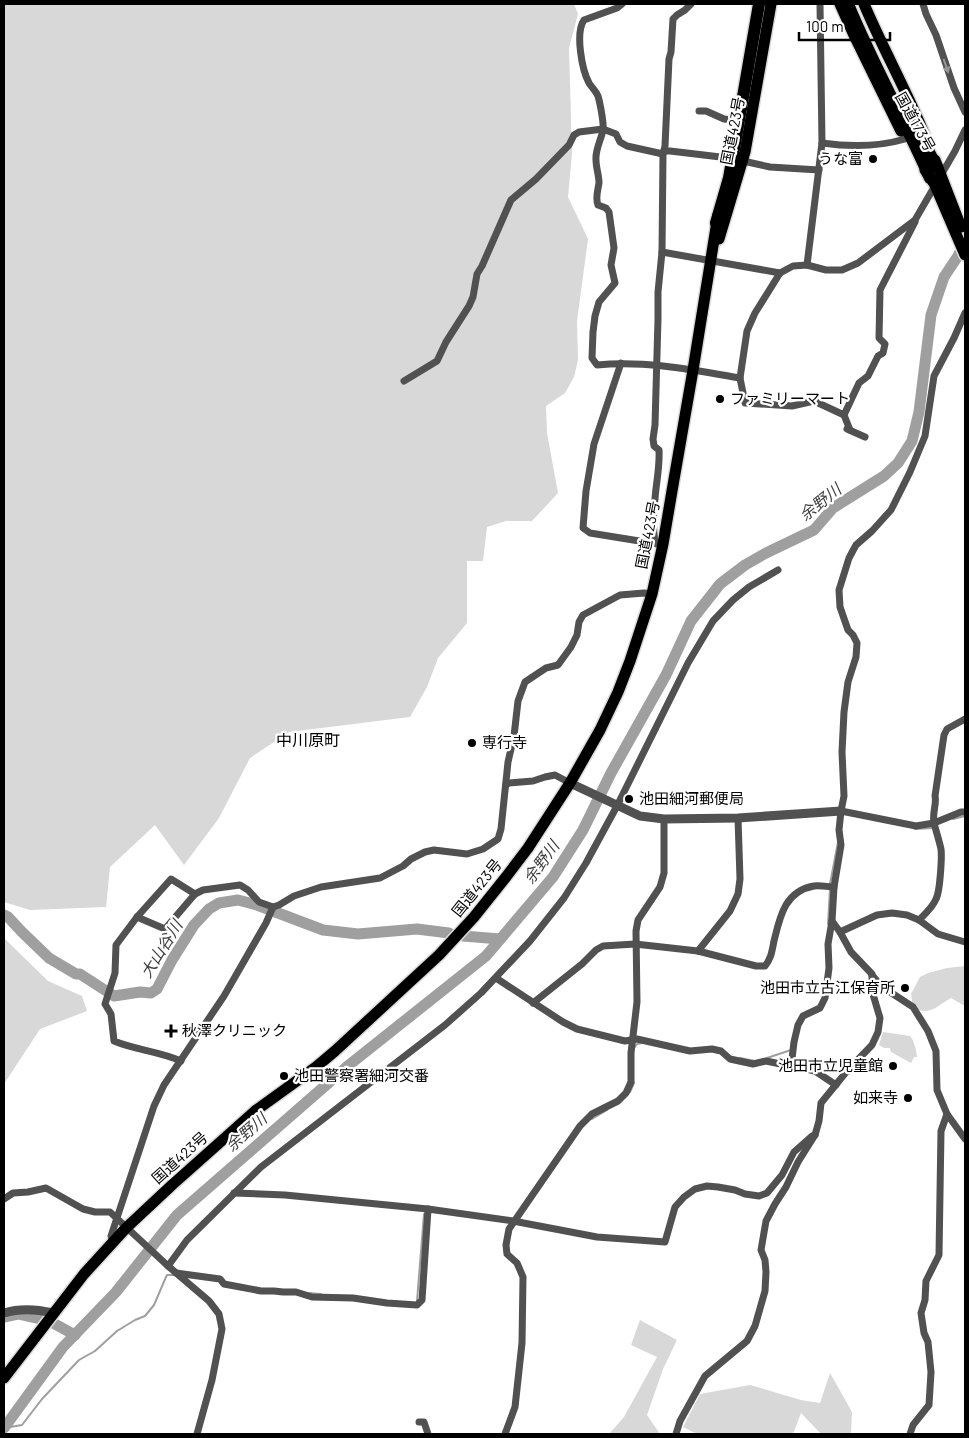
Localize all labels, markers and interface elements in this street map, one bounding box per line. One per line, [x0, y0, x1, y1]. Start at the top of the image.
scale bar [799, 10, 890, 42]
text: 100 m [806, 17, 844, 35]
one-way arrow [943, 58, 951, 73]
street label: 国道173号 [892, 89, 940, 154]
street label: 国道423号 [717, 95, 747, 166]
place label: うな富 [818, 149, 863, 167]
marker: うな富 [867, 153, 879, 165]
place label: ファミリーマート [730, 389, 850, 407]
marker: ファミリーマート [714, 393, 726, 405]
water label: 余野川 [795, 478, 846, 524]
street label: 国道423号 [632, 499, 662, 570]
district label: 中川原町 [276, 730, 340, 749]
place label: 専行寺 [482, 733, 527, 751]
marker: 専行寺 [466, 737, 478, 749]
place label: 池田細河郵便局 [639, 789, 744, 807]
marker: 池田細河郵便局 [623, 793, 635, 805]
water label: 余野川 [519, 835, 564, 887]
street label: 国道423号 [448, 855, 505, 920]
water label: 大山谷川 [136, 915, 187, 981]
place label: 池田市立古江保育所 [760, 978, 895, 996]
marker: 池田市立古江保育所 [899, 982, 911, 994]
place label: 秋澤クリニック [182, 1021, 287, 1039]
marker: 秋澤クリニック [164, 1024, 178, 1038]
place label: 池田市立児童館 [778, 1056, 883, 1074]
marker: 池田市立児童館 [887, 1060, 899, 1072]
place label: 池田警察署細河交番 [294, 1066, 429, 1084]
marker: 池田警察署細河交番 [278, 1070, 290, 1082]
place label: 如来寺 [853, 1088, 898, 1106]
marker: 如来寺 [902, 1092, 914, 1104]
water label: 余野川 [221, 1107, 272, 1155]
street label: 国道423号 [148, 1127, 211, 1187]

